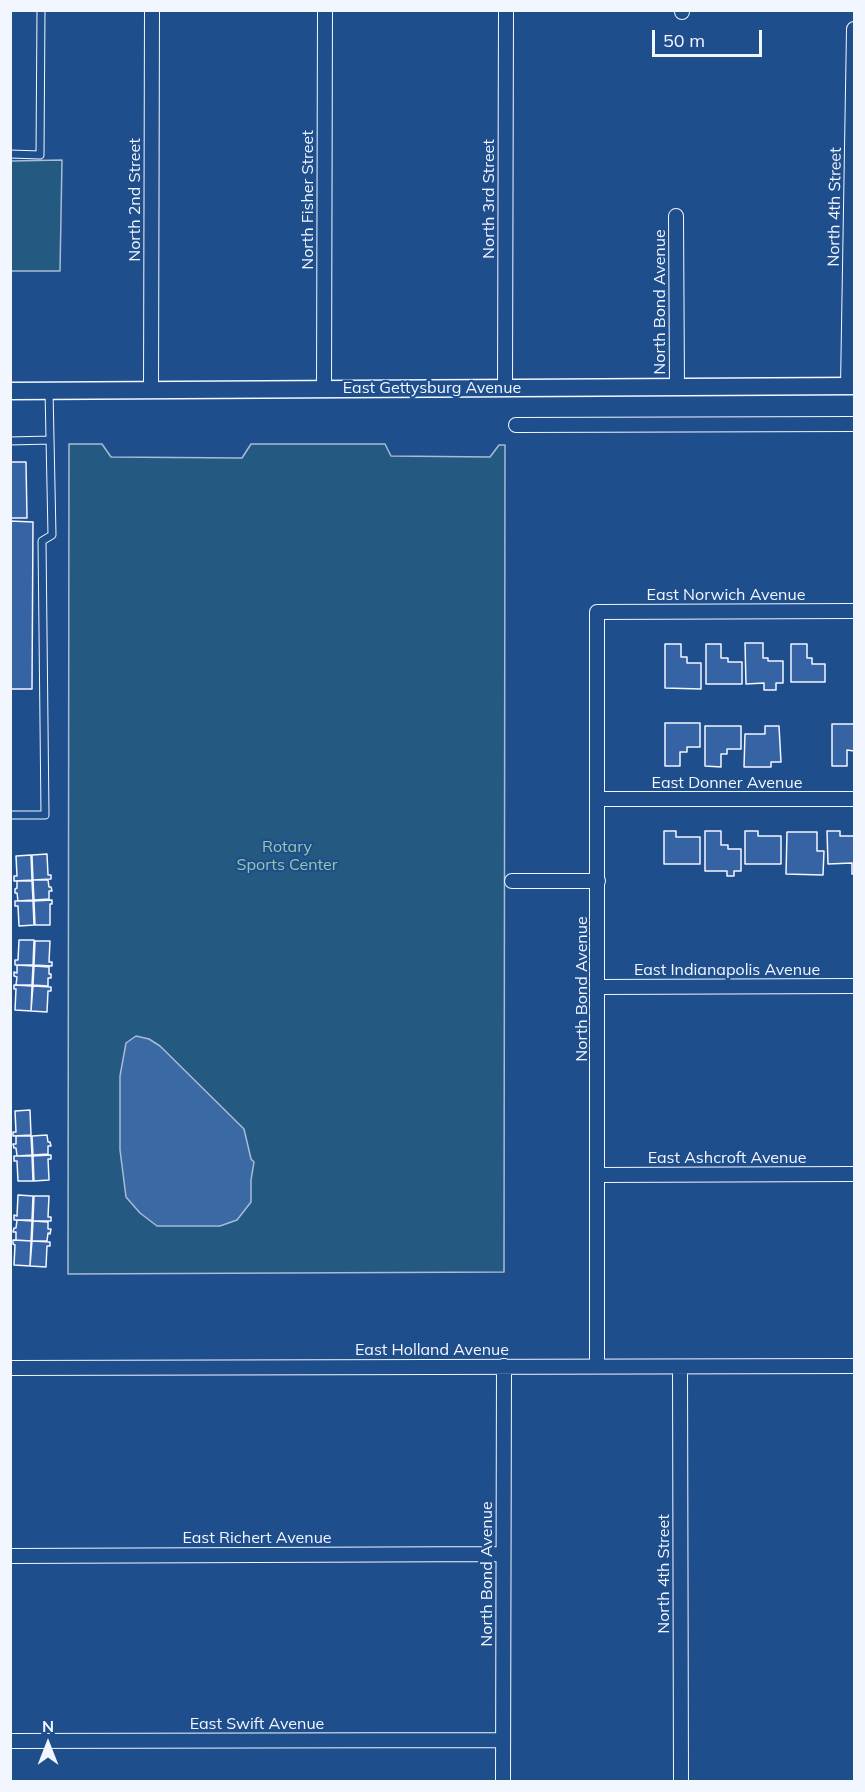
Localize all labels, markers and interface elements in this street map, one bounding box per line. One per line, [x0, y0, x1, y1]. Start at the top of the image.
scale bar [655, 18, 764, 56]
text: 50 m [663, 29, 705, 52]
street label: North Fisher Street [298, 130, 318, 270]
street label: North 2nd Street [125, 138, 145, 262]
street label: North 3rd Street [479, 139, 499, 259]
street label: North 4th Street [824, 147, 846, 267]
street label: North Bond Avenue [650, 229, 670, 375]
street label: East Gettysburg Avenue [343, 378, 521, 398]
street label: East Norwich Avenue [647, 585, 805, 605]
street label: East Donner Avenue [652, 773, 802, 793]
park label: Rotary Sports Center [236, 837, 338, 875]
street label: North Bond Avenue [572, 916, 592, 1062]
street label: East Indianapolis Avenue [634, 960, 820, 980]
street label: East Ashcroft Avenue [648, 1148, 806, 1168]
street label: East Holland Avenue [355, 1340, 509, 1360]
street label: North Bond Avenue [477, 1501, 497, 1647]
street label: North 4th Street [654, 1514, 674, 1634]
street label: East Richert Avenue [182, 1528, 332, 1548]
north arrow [18, 1714, 78, 1774]
street label: East Swift Avenue [190, 1714, 324, 1734]
text: N [42, 1716, 54, 1736]

